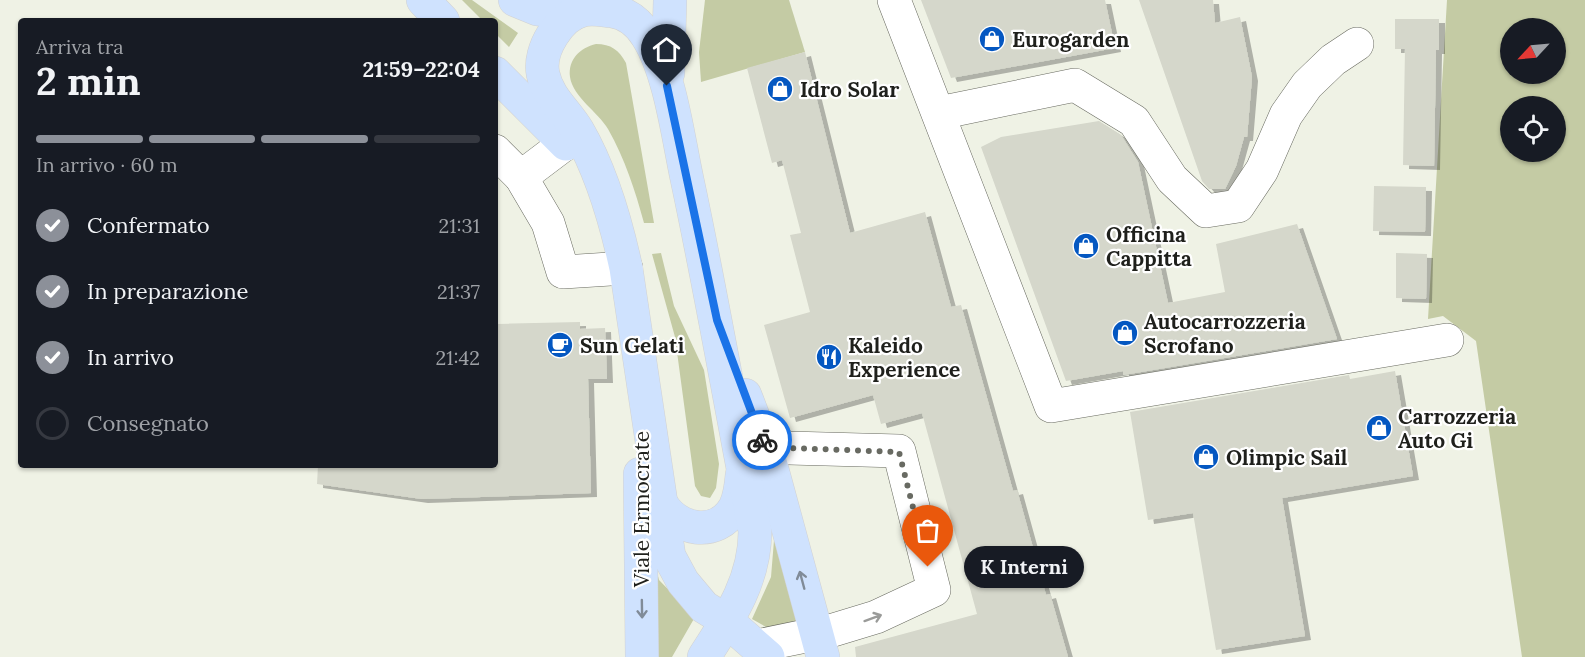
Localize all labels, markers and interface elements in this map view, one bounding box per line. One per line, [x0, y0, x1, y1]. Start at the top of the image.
north arrow [1500, 18, 1566, 84]
map controls [1500, 18, 1566, 162]
pin [641, 24, 692, 86]
shop icon: Eurogarden [977, 24, 1007, 54]
place label: Eurogarden [1012, 26, 1129, 53]
icon: home [650, 33, 683, 66]
text: Arriva tra [36, 34, 124, 59]
text: 21:59–22:04 [363, 55, 480, 83]
text: 2 min [36, 56, 141, 106]
shop icon: Idro Solar [765, 74, 795, 104]
place label: Idro Solar [800, 76, 899, 103]
button: locate [1500, 96, 1566, 162]
text: In arrivo · 60 m [36, 152, 178, 177]
icon: check [36, 209, 69, 242]
text: Confermato [87, 211, 210, 239]
text: 21:31 [439, 213, 480, 238]
place label: Officina Cappitta [1106, 221, 1192, 272]
shop icon: Officina Cappitta [1071, 231, 1101, 261]
icon: check [36, 275, 69, 308]
text: In preparazione [87, 277, 249, 305]
text: 21:37 [437, 279, 480, 304]
place label: Autocarrozzeria Scrofano [1144, 308, 1306, 359]
shop icon: Autocarrozzeria Scrofano [1110, 318, 1140, 348]
cafe icon: Sun Gelati [545, 330, 575, 360]
place label: Sun Gelati [580, 332, 685, 359]
place label: Kaleido Experience [848, 332, 960, 383]
icon: check [36, 341, 69, 374]
restaurant icon: Kaleido Experience [814, 342, 844, 372]
text: In arrivo [87, 343, 174, 371]
text: 21:42 [435, 345, 480, 370]
place label: Carrozzeria Auto Gi [1398, 403, 1516, 454]
text: Consegnato [87, 409, 209, 437]
courier [732, 410, 792, 470]
shop icon: Carrozzeria Auto Gi [1364, 413, 1394, 443]
icon: bike [746, 424, 779, 457]
street label: Viale Ermocrate [628, 431, 655, 588]
shop icon: Olimpic Sail [1191, 442, 1221, 472]
place label: Olimpic Sail [1226, 444, 1348, 471]
pin [902, 505, 953, 567]
icon: bag [911, 514, 944, 547]
callout: K Interni [964, 546, 1084, 588]
text: K Interni [980, 554, 1068, 579]
one-way arrow [796, 571, 808, 590]
one-way arrow [636, 598, 647, 618]
one-way arrow [863, 611, 882, 622]

